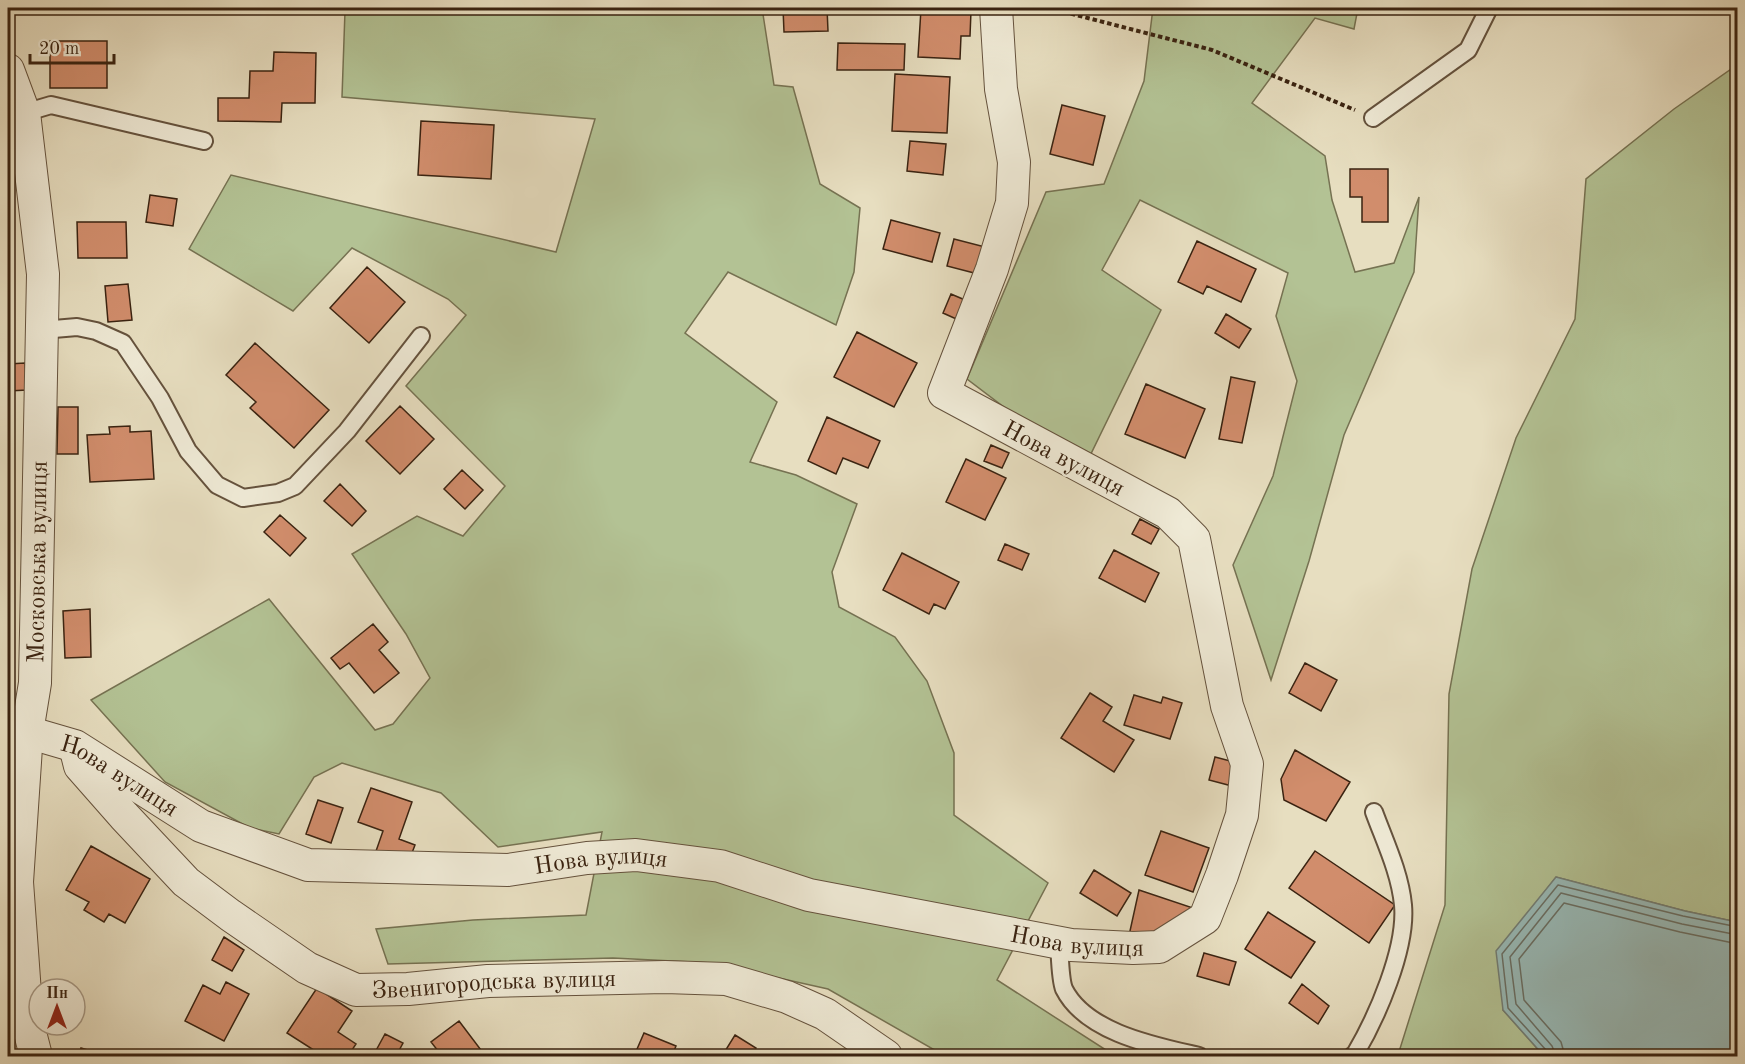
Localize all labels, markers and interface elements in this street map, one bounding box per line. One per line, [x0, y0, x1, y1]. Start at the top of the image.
scale bar [30, 27, 114, 65]
text: 20 m [39, 40, 79, 58]
street label: Нова вулиця [998, 418, 1128, 502]
street label: Московська вулиця [25, 461, 53, 663]
street label: Нова вулиця [57, 732, 182, 822]
street label: Нова вулиця [533, 845, 669, 880]
street label: Нова вулиця [1008, 924, 1144, 962]
street label: Звенигородська вулиця [372, 968, 616, 1004]
north arrow [27, 977, 87, 1037]
text: Пн [46, 986, 68, 1002]

